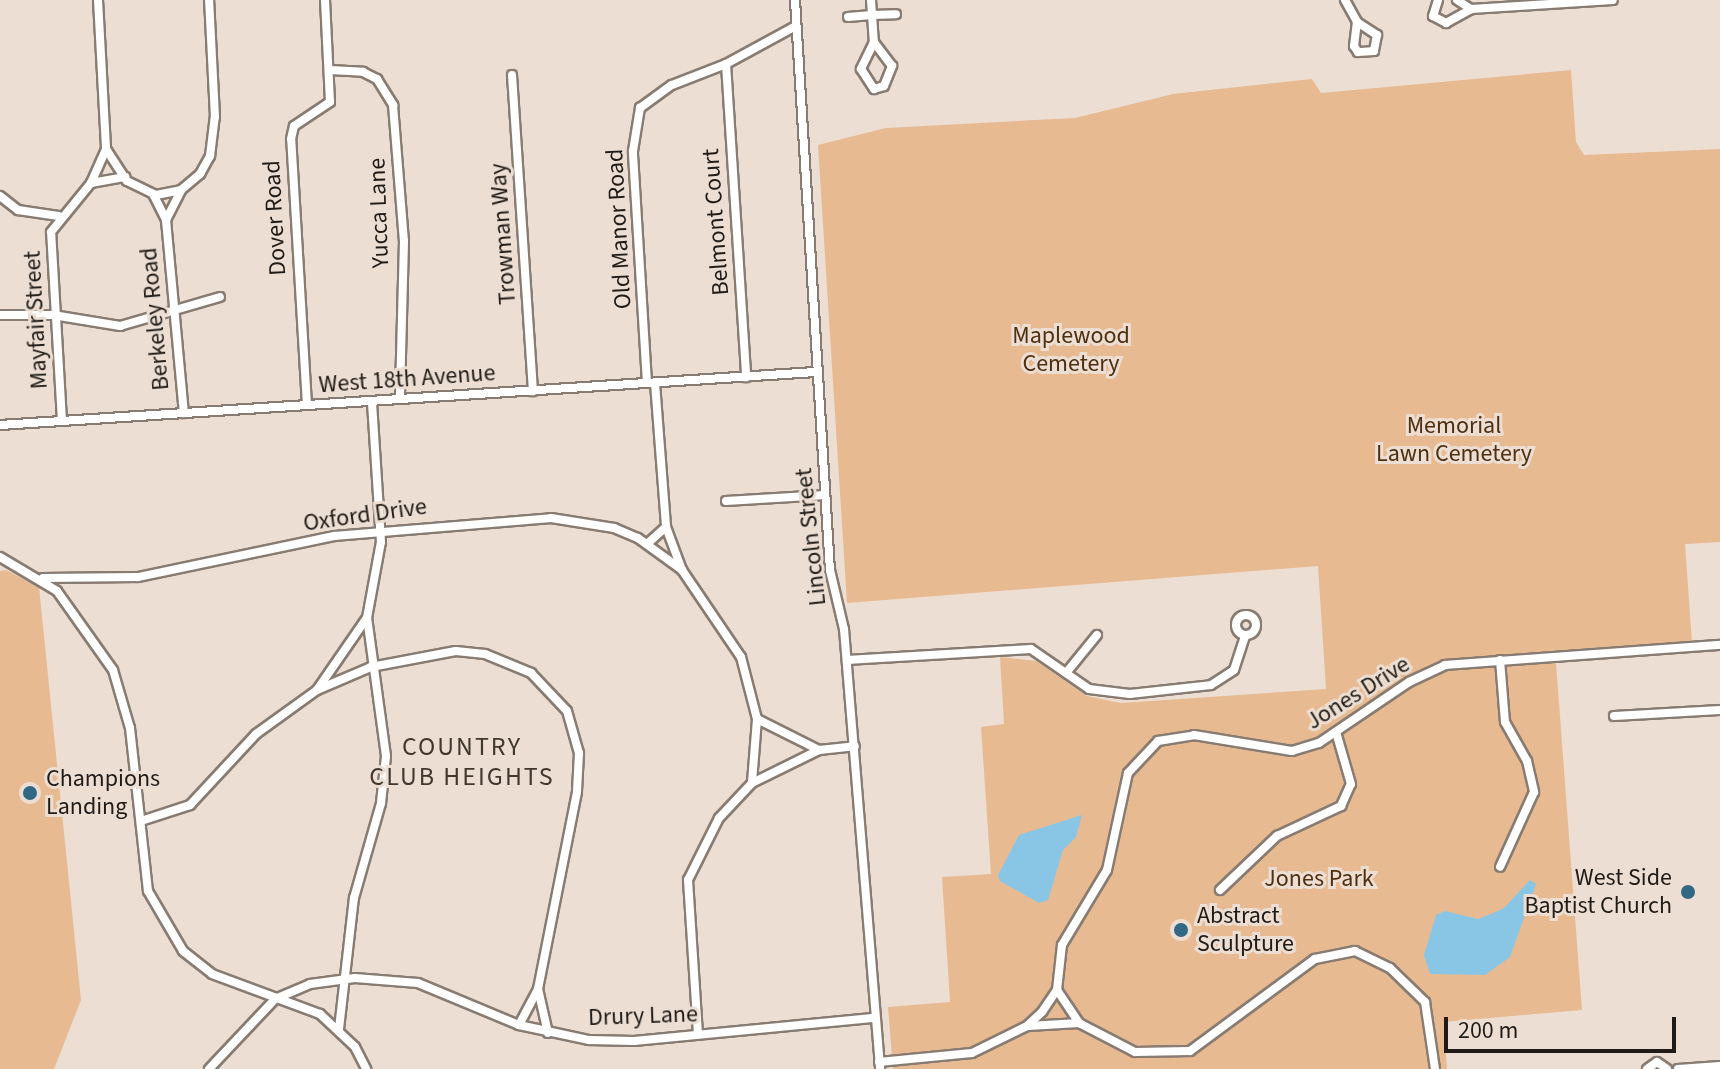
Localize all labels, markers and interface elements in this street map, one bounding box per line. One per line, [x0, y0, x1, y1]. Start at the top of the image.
street label: Old Manor Road [600, 148, 638, 310]
street label: Belmont Court [696, 148, 736, 296]
street label: Yucca Lane [363, 157, 395, 269]
street label: Dover Road [258, 160, 292, 276]
street label: Trowman Way [484, 162, 522, 306]
street label: Berkeley Road [134, 246, 176, 392]
street label: Mayfair Street [18, 250, 54, 390]
park label: Maplewood Cemetery [1012, 322, 1130, 378]
street label: West 18th Avenue [318, 358, 496, 400]
park label: Memorial Lawn Cemetery [1376, 412, 1532, 468]
street label: Lincoln Street [789, 467, 833, 607]
street label: Oxford Drive [301, 492, 429, 538]
street label: Jones Drive [1301, 650, 1415, 736]
district label: COUNTRY CLUB HEIGHTS [369, 731, 555, 792]
place label: Champions Landing [46, 765, 160, 821]
marker: Champions Landing [21, 784, 39, 802]
place label: West Side Baptist Church [1524, 864, 1672, 920]
park label: Jones Park [1264, 865, 1374, 893]
marker: West Side Baptist Church [1679, 883, 1697, 901]
place label: Abstract Sculpture [1197, 902, 1294, 958]
marker: Abstract Sculpture [1172, 921, 1190, 939]
street label: Drury Lane [588, 1000, 698, 1032]
scale bar [1448, 1001, 1680, 1051]
text: 200 m [1458, 1013, 1518, 1048]

